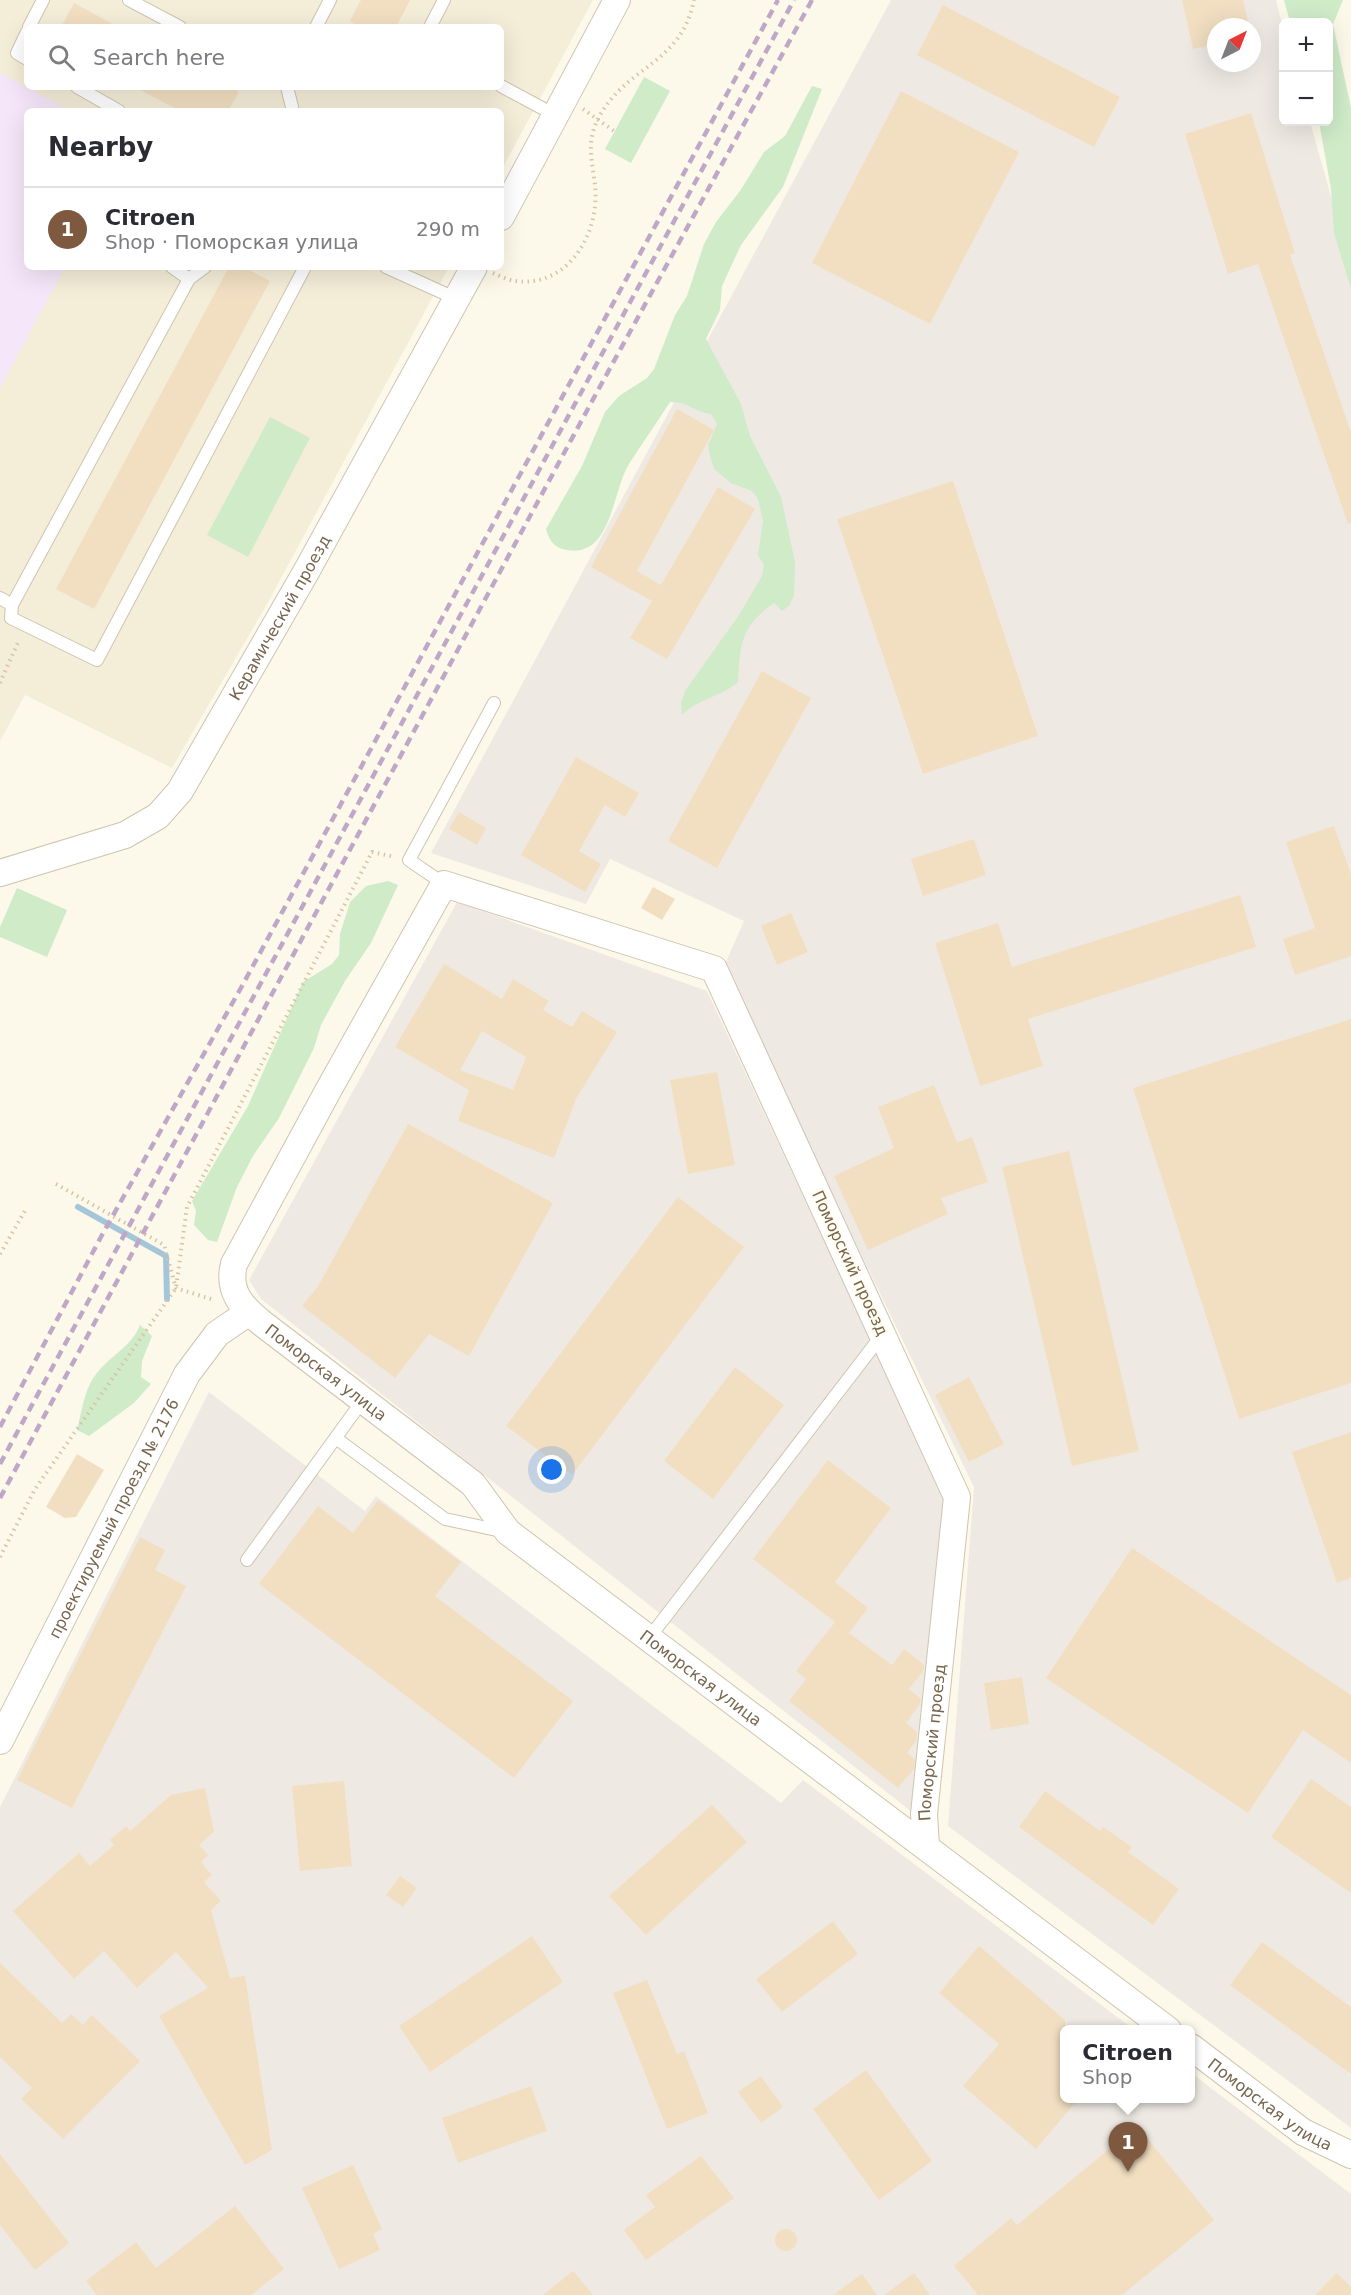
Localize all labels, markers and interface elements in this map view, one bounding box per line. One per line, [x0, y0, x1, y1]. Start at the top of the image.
north arrow [1207, 18, 1261, 72]
map controls [1279, 18, 1333, 126]
button: + [1279, 18, 1333, 72]
search box [24, 24, 504, 90]
icon: search [45, 41, 78, 74]
text: Search here [93, 45, 225, 70]
button: − [1279, 72, 1333, 126]
text: Nearby [48, 132, 153, 162]
text: Citroen [105, 205, 196, 230]
text: 1 [61, 217, 74, 241]
text: 290 m [416, 217, 480, 241]
text: Shop · Поморская улица [105, 230, 359, 254]
street label: Керамический проезд [225, 532, 334, 704]
street label: Поморский проезд [808, 1187, 892, 1339]
street label: Поморская улица [262, 1320, 391, 1424]
street label: проектируемый проезд № 2176 [44, 1395, 183, 1641]
your location [537, 1455, 566, 1484]
street label: Поморская улица [636, 1626, 766, 1730]
street label: Поморский проезд [914, 1663, 949, 1822]
popup [1060, 2025, 1195, 2103]
text: Citroen [1082, 2040, 1173, 2065]
street label: Поморская улица [1205, 2054, 1335, 2154]
text: Shop [1082, 2065, 1132, 2089]
pin: 1 [1108, 2122, 1148, 2172]

